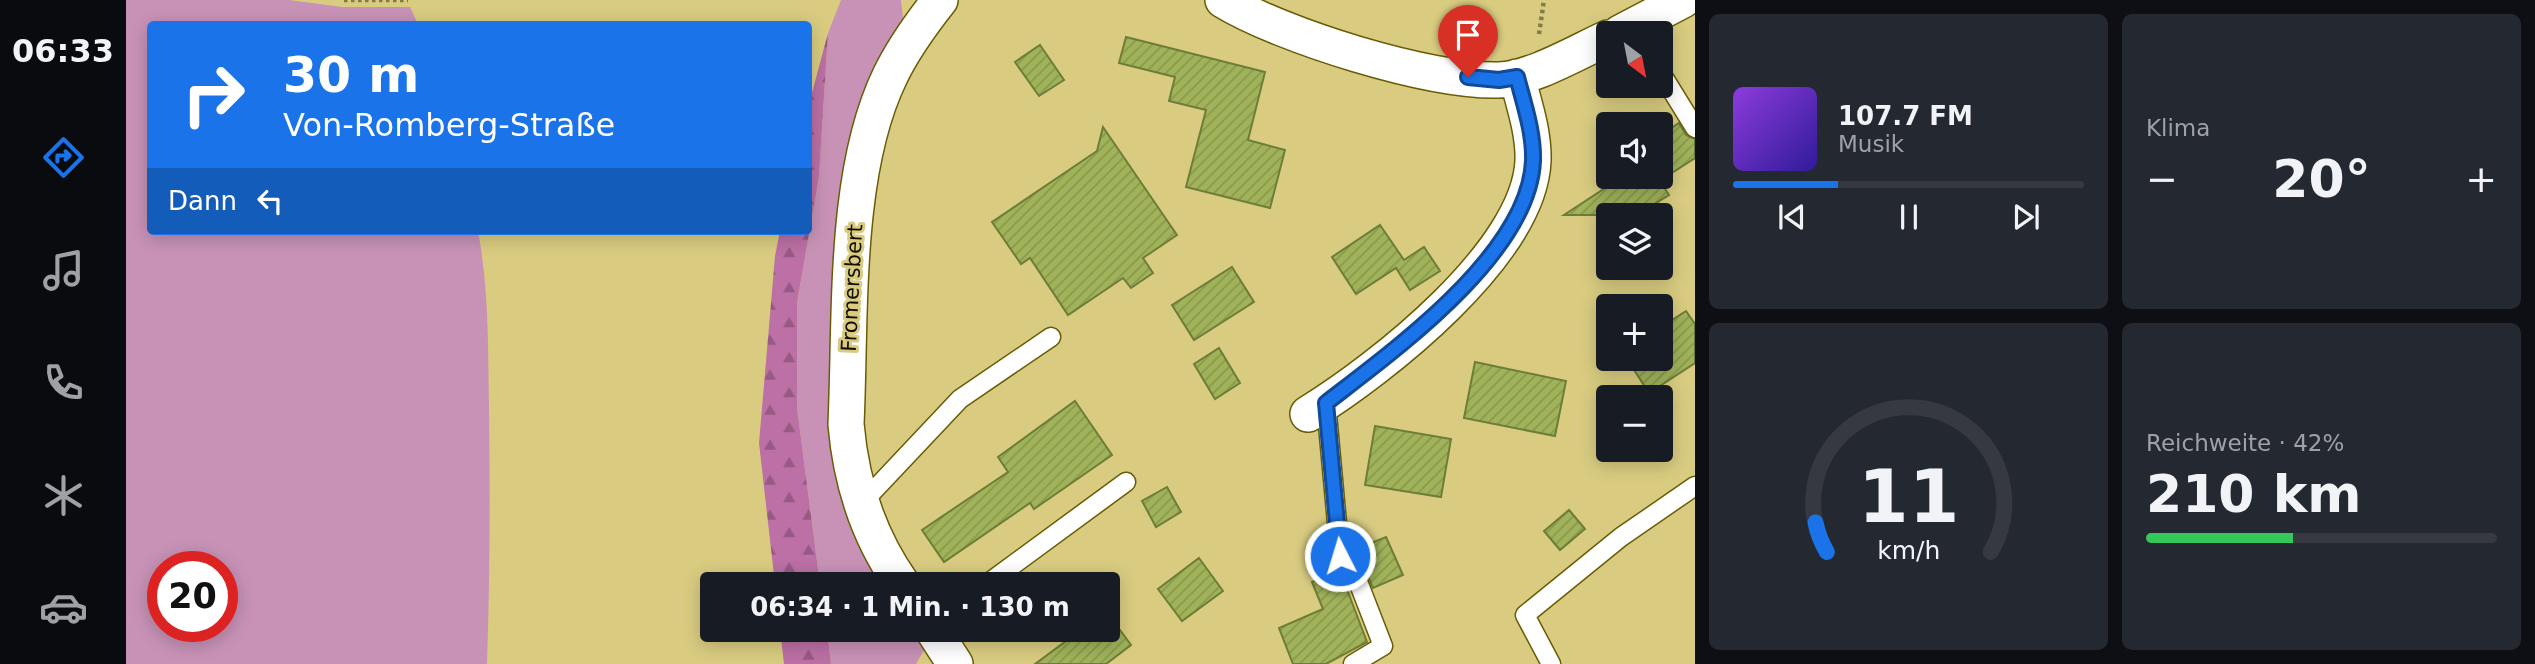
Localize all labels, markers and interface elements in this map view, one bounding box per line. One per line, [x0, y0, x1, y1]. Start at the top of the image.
pin [1438, 5, 1498, 77]
icon: arrive [1449, 16, 1487, 54]
north arrow [1596, 21, 1673, 98]
map controls [1596, 21, 1673, 462]
text: 06:33 [12, 32, 114, 70]
text: 30 m [283, 47, 419, 104]
icon: right [168, 49, 259, 140]
text: 107.7 FM [1838, 101, 1973, 131]
text: Von-Romberg-Straße [283, 106, 615, 144]
button: sound [1596, 112, 1673, 189]
text: Klima [2146, 115, 2210, 141]
text: Musik [1838, 131, 1904, 157]
icon: directions [39, 133, 88, 182]
text: 20° [2272, 149, 2371, 209]
text: − [2146, 157, 2178, 201]
text: + [2465, 157, 2497, 201]
icon: left [251, 182, 289, 220]
text: Dann [168, 186, 237, 216]
icon: previous [1773, 198, 1811, 236]
icon: pause [1890, 198, 1928, 236]
icon: next [2007, 198, 2045, 236]
button: layers [1596, 203, 1673, 280]
street label: Fromersbert [837, 224, 867, 352]
icon: music [39, 246, 88, 295]
button: + [1596, 294, 1673, 371]
icon: phone [39, 358, 88, 407]
button: − [1596, 385, 1673, 462]
text: Reichweite · 42% [2146, 430, 2344, 456]
text: 11 [1858, 455, 1959, 540]
text: 210 km [2146, 464, 2361, 524]
icon: climate [39, 471, 88, 520]
position arrow [1303, 519, 1377, 593]
text: km/h [1877, 536, 1940, 565]
speed limit sign: 20 [147, 551, 238, 642]
icon: car [39, 583, 88, 632]
text: 06:34 · 1 Min. · 130 m [750, 592, 1070, 622]

